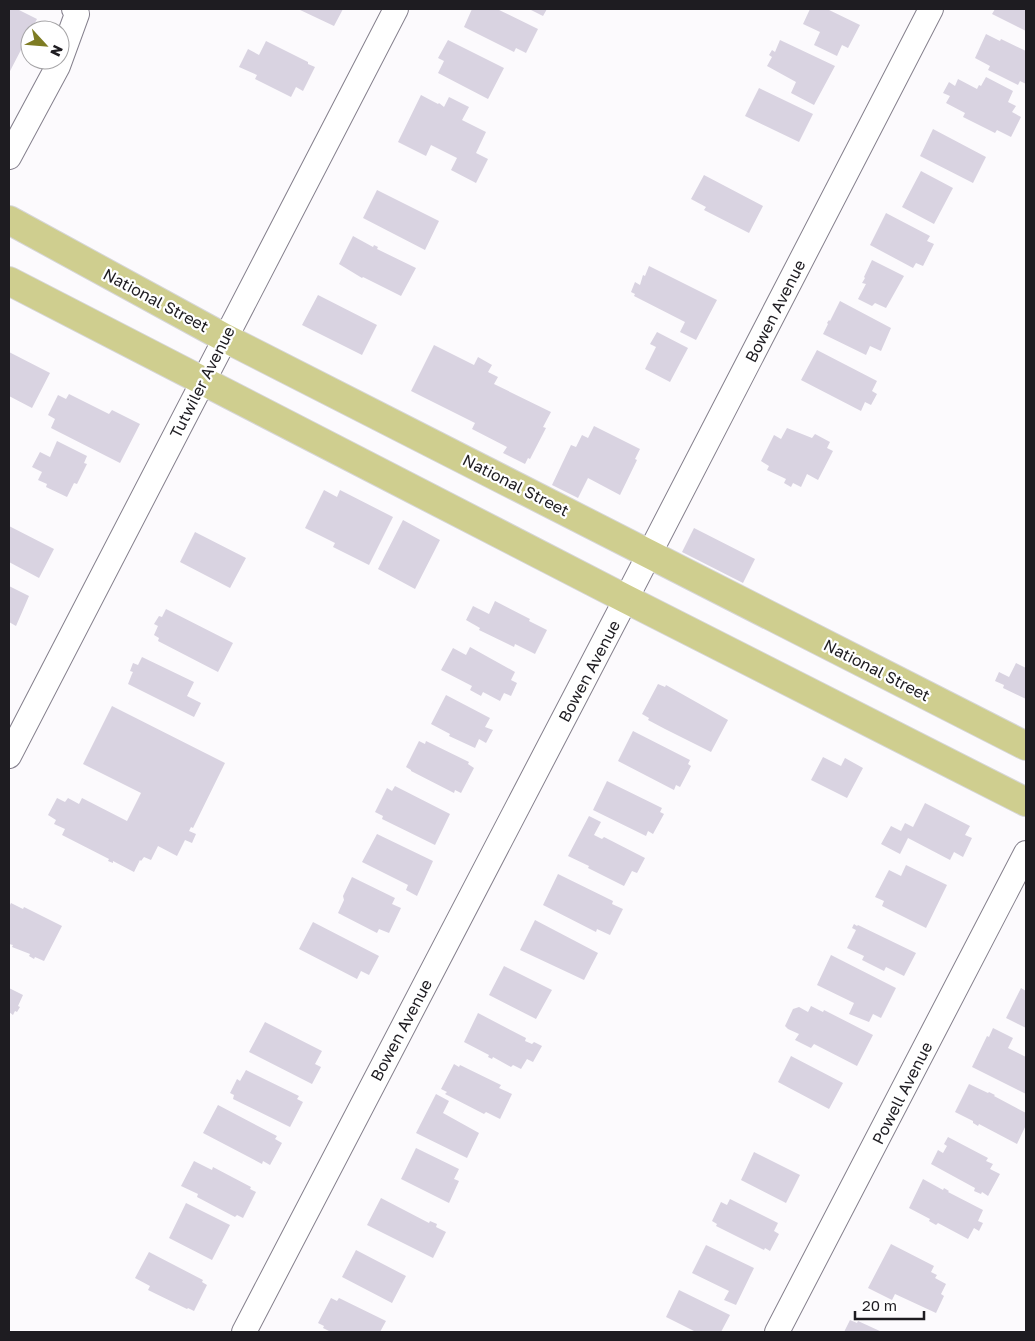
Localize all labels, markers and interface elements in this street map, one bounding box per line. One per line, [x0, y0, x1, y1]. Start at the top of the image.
north arrow [20, 20, 70, 70]
text: N [47, 42, 67, 59]
street label: Bowen Avenue [741, 256, 809, 366]
street label: National Street [100, 264, 212, 336]
street label: Tutwiler Avenue [165, 323, 239, 441]
street label: National Street [459, 450, 573, 520]
street label: Bowen Avenue [554, 617, 624, 725]
street label: National Street [820, 635, 934, 705]
street label: Bowen Avenue [366, 976, 436, 1084]
street label: Powell Avenue [868, 1038, 936, 1148]
scale bar [855, 1288, 924, 1320]
text: 20 m [862, 1296, 897, 1314]

